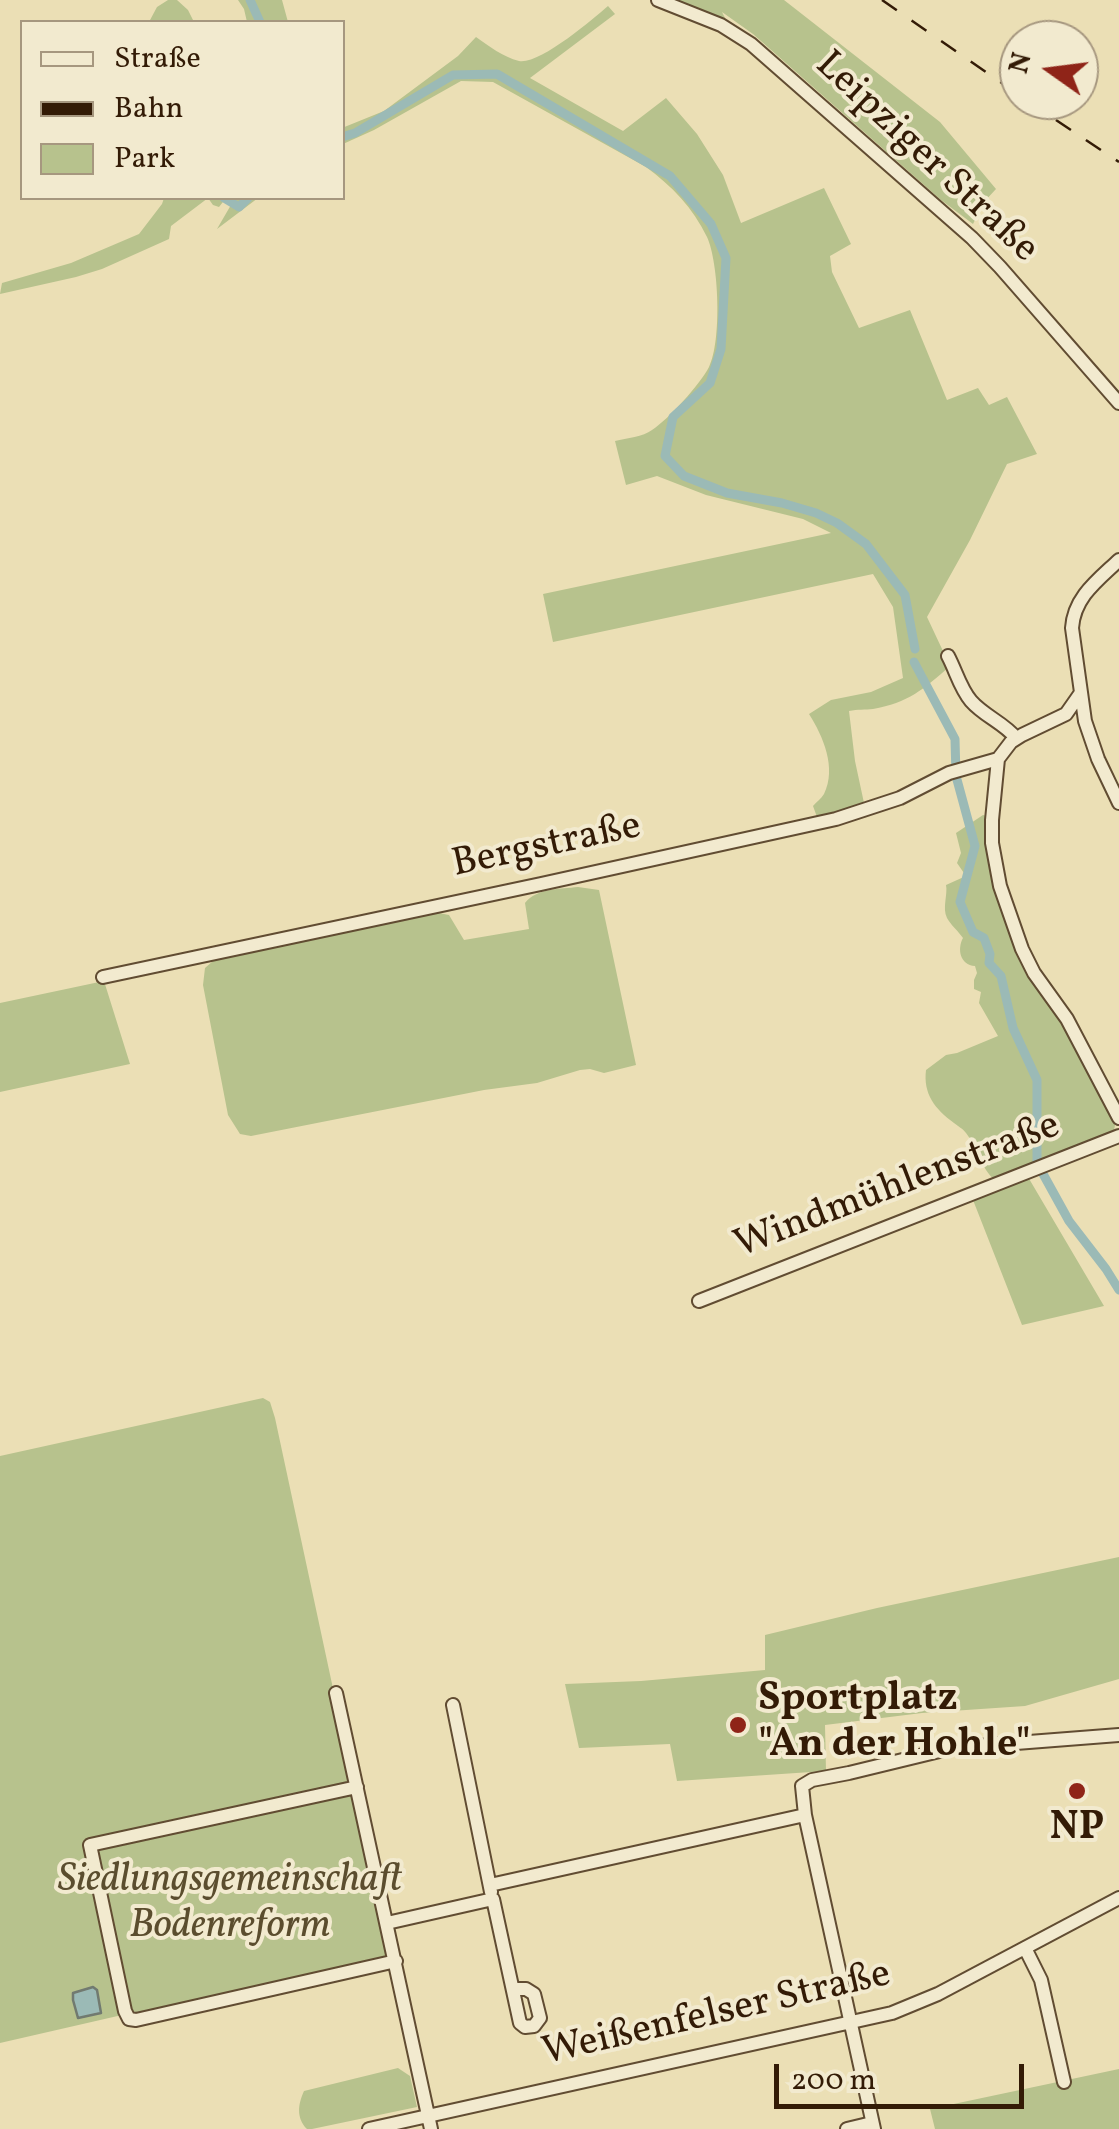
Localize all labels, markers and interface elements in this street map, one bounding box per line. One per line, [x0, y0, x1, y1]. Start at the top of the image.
legend [20, 20, 345, 200]
north arrow [999, 20, 1099, 120]
text: Straße [114, 38, 201, 80]
street label: Leipziger Straße [803, 43, 1047, 275]
text: N [1000, 49, 1043, 78]
text: Bahn [114, 88, 183, 130]
text: Park [114, 138, 175, 180]
street label: Bergstraße [448, 805, 646, 891]
street label: Windmühlenstraße [728, 1104, 1068, 1272]
place label: Sportplatz "An der Hohle" [758, 1678, 1031, 1772]
marker: Sportplatz "An der Hohle" [727, 1714, 749, 1736]
marker: NP [1066, 1780, 1088, 1802]
place label: NP [1050, 1807, 1104, 1855]
park label: Siedlungsgemeinschaft Bodenreform [58, 1859, 402, 1953]
street label: Weißenfelser Straße [538, 1953, 896, 2079]
scale bar [779, 2044, 1029, 2106]
text: 200 m [791, 2060, 876, 2102]

